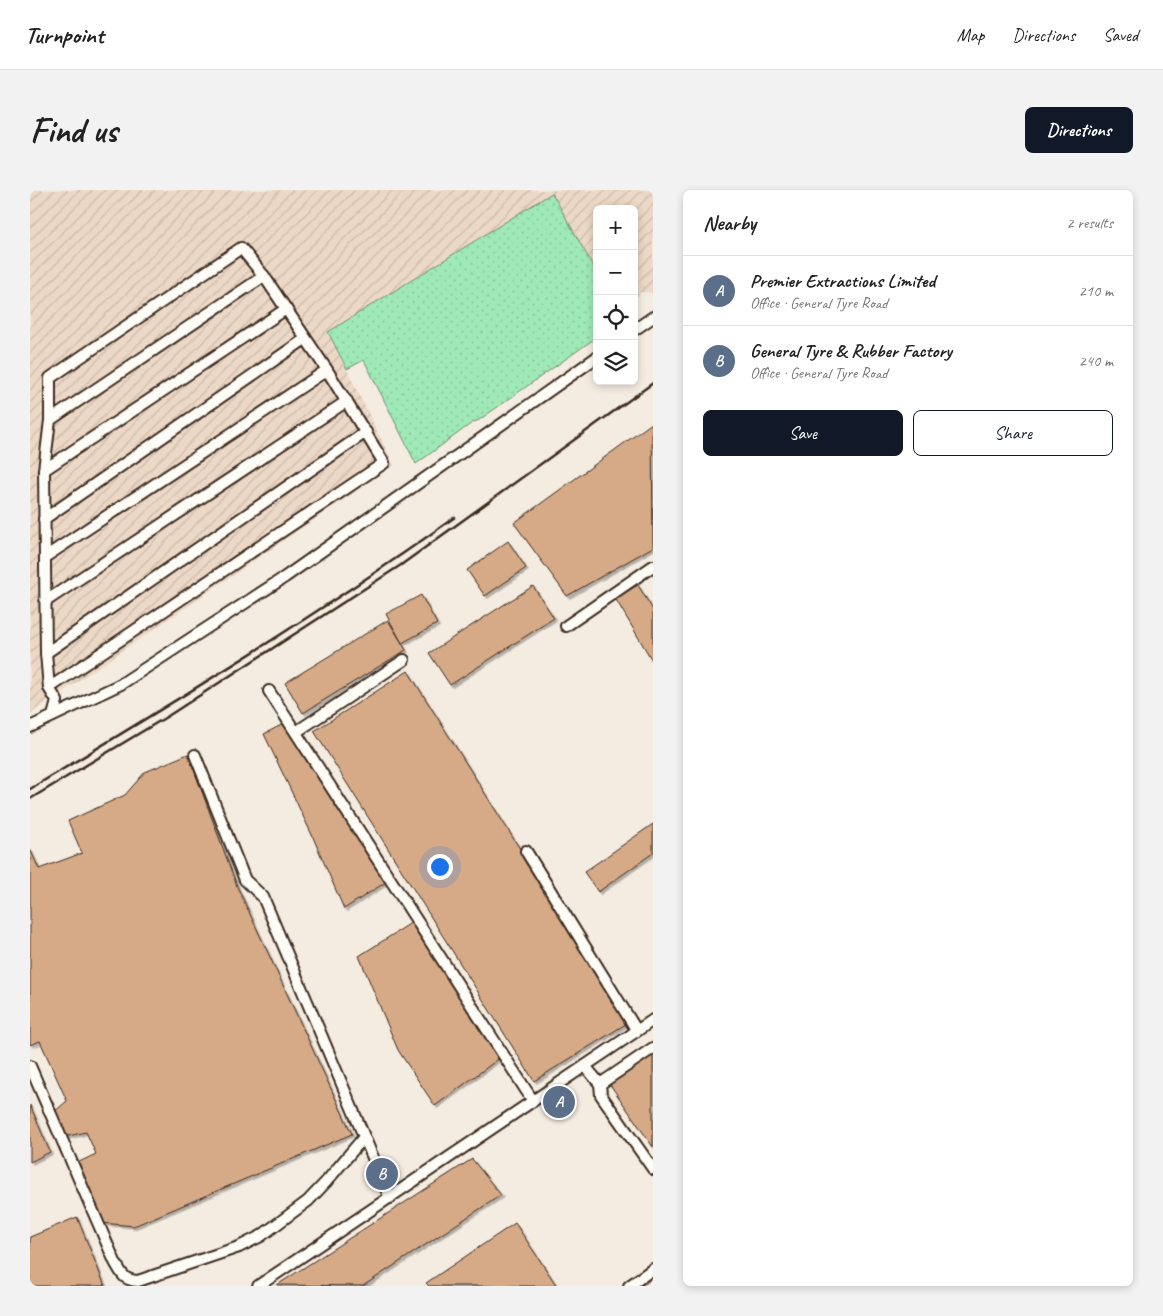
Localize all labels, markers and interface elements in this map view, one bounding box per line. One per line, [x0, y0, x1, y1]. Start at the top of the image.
text: Turnpoint [25, 20, 104, 50]
text: Map [957, 24, 984, 46]
text: Directions [1012, 24, 1075, 46]
text: Saved [1103, 24, 1138, 46]
button: Directions [1025, 107, 1133, 153]
text: Find us [30, 108, 117, 153]
map controls [593, 205, 638, 385]
button: + [593, 205, 638, 250]
text: Nearby [703, 210, 756, 236]
text: 2 results [1066, 213, 1113, 233]
button: − [593, 250, 638, 295]
text: Premier Extractions Limited [750, 269, 935, 293]
text: A [715, 281, 723, 301]
text: 210 m [1079, 281, 1113, 301]
text: Office · General Tyre Road [750, 293, 888, 313]
button: locate [593, 295, 638, 340]
text: General Tyre & Rubber Factory [750, 339, 952, 363]
button: layers [593, 340, 638, 385]
text: B [715, 351, 723, 371]
text: 240 m [1079, 351, 1113, 371]
text: Office · General Tyre Road [750, 363, 888, 383]
button: Save [703, 410, 903, 456]
button: Share [913, 410, 1113, 456]
your location [427, 854, 453, 880]
pin: A [543, 1083, 575, 1121]
pin: B [366, 1155, 398, 1193]

